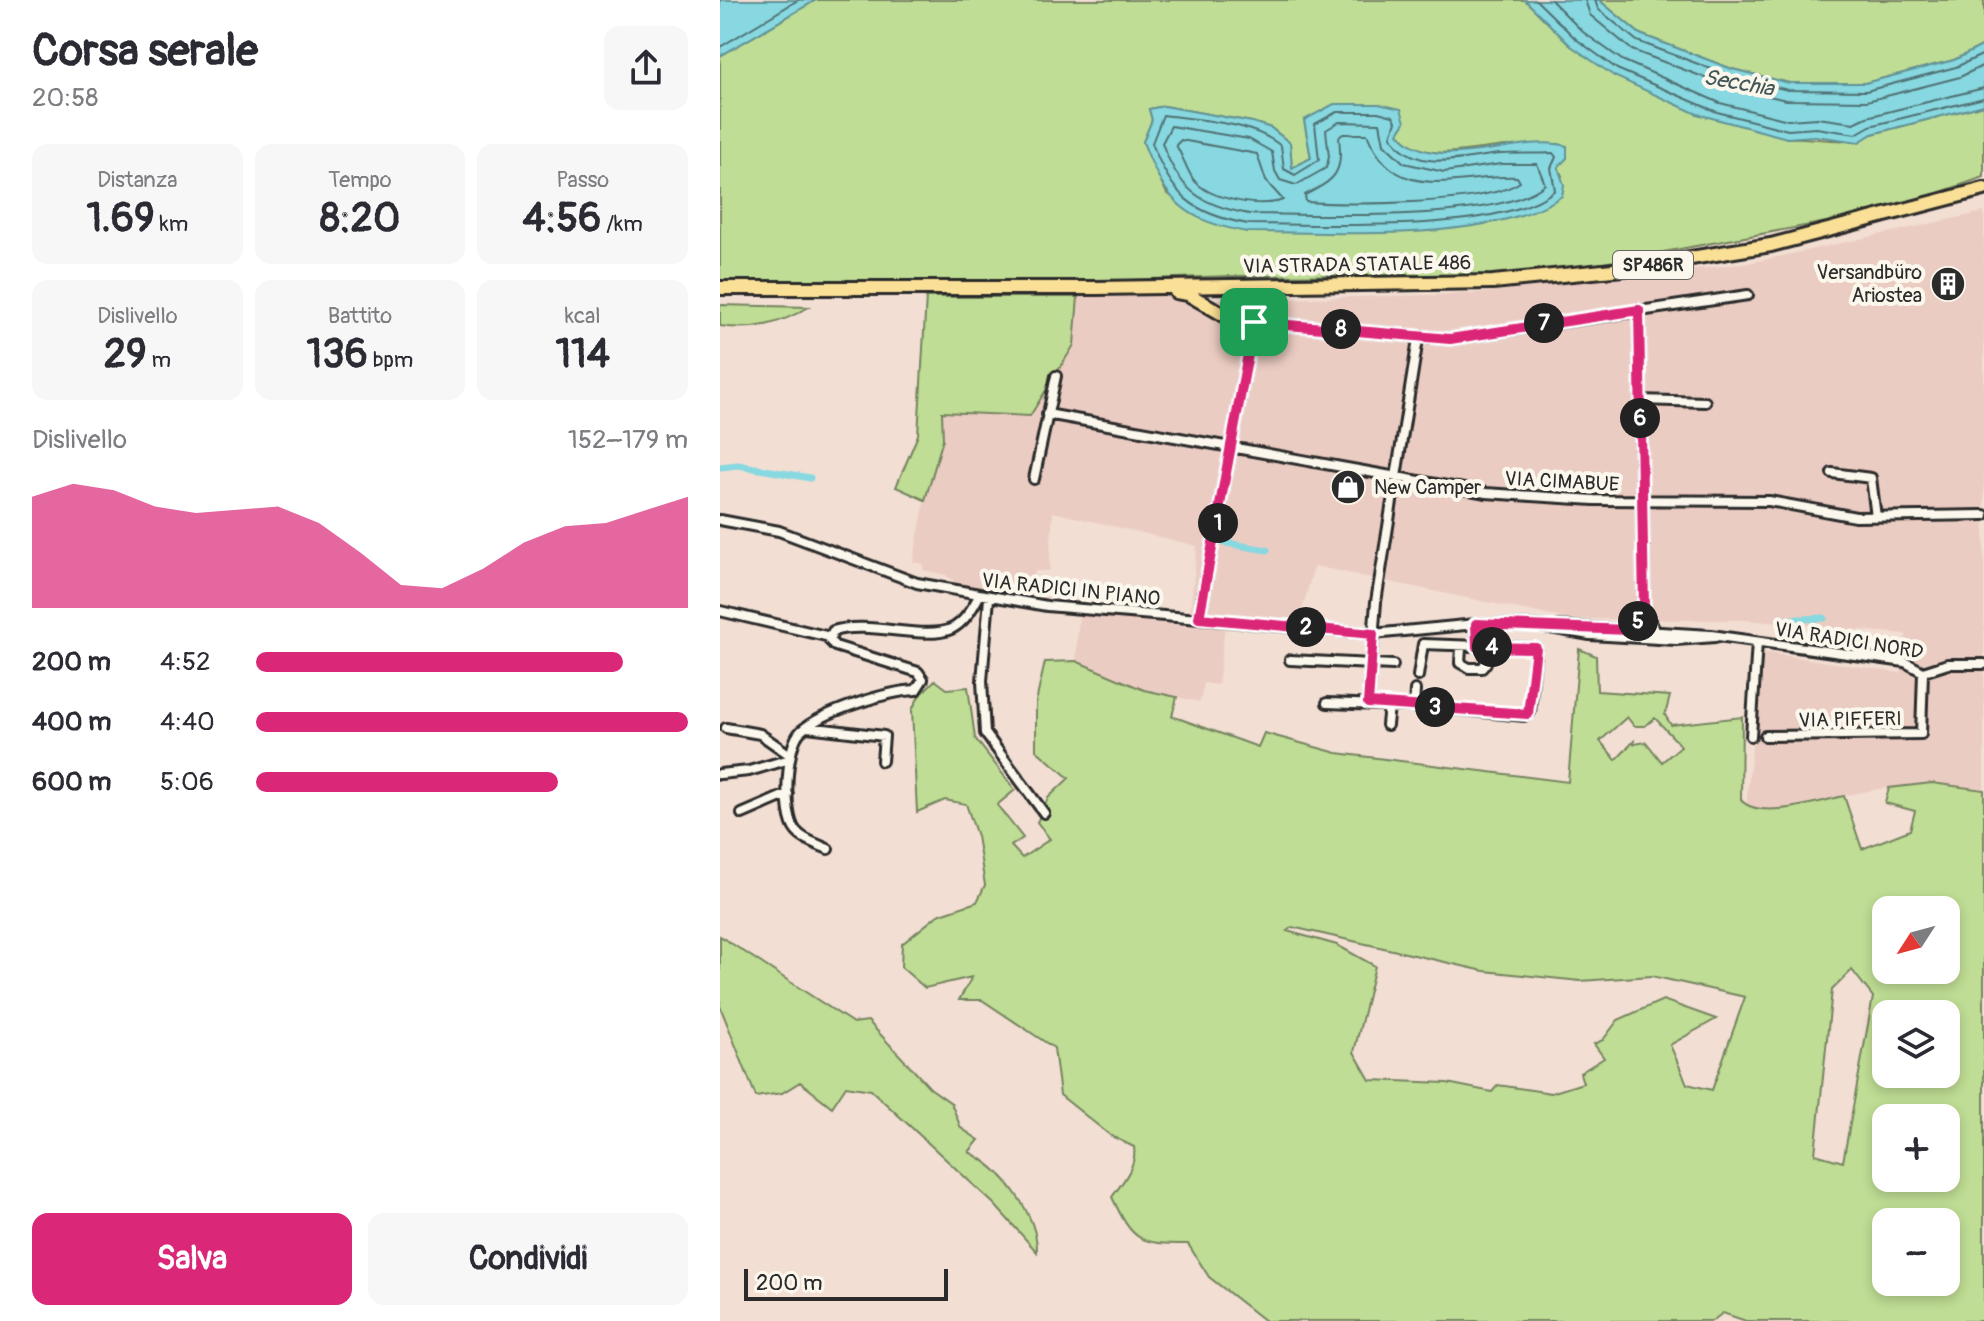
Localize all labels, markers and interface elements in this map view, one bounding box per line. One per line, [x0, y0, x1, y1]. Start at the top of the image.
text: Corsa serale [32, 24, 258, 79]
button: share [604, 26, 688, 110]
water label: Secchia [1702, 63, 1778, 103]
text: 20:58 [32, 82, 98, 114]
text: Distanza [97, 166, 177, 194]
text: Tempo [328, 166, 392, 194]
text: Passo [556, 166, 609, 194]
text: 1.69 [86, 194, 155, 243]
text: 8:20 [320, 194, 400, 243]
text: 4:56 [523, 194, 601, 243]
text: km [155, 210, 188, 238]
text: /km [601, 210, 643, 238]
street label: VIA STRADA STATALE 486 [1243, 250, 1471, 279]
road number: SP486R [1613, 251, 1693, 279]
place label: Versandbüro Ariostea [1817, 260, 1922, 308]
building icon: Versandbüro Ariostea [1929, 265, 1967, 303]
pin [1220, 288, 1288, 356]
icon: arrive [1232, 300, 1276, 344]
text: Dislivello [97, 302, 178, 330]
text: Battito [328, 302, 392, 330]
text: kcal [565, 302, 601, 330]
pin: 7 [1524, 303, 1564, 343]
pin: 8 [1321, 309, 1361, 349]
text: 7 [1538, 309, 1550, 337]
text: 8 [1335, 315, 1347, 343]
text: 29 [104, 330, 147, 379]
text: 136 [307, 330, 368, 379]
text: 114 [555, 330, 610, 379]
text: m [147, 346, 171, 374]
text: bpm [368, 346, 413, 374]
pin: 6 [1620, 398, 1660, 438]
text: 6 [1634, 404, 1646, 432]
text: Dislivello [32, 424, 127, 456]
text: 152–179 m [568, 424, 688, 456]
street label: VIA CIMABUE [1504, 466, 1620, 497]
shop icon: New Camper [1329, 468, 1367, 506]
place label: New Camper [1374, 475, 1481, 500]
pin: 1 [1198, 503, 1238, 543]
text: 1 [1214, 509, 1222, 537]
street label: VIA RADICI IN PIANO [980, 568, 1161, 611]
pin: 5 [1618, 601, 1658, 641]
pin: 2 [1286, 607, 1326, 647]
text: 5 [1632, 607, 1644, 635]
text: 2 [1300, 613, 1312, 641]
street label: VIA RADICI NORD [1773, 616, 1925, 665]
pin: 4 [1472, 627, 1512, 667]
text: 4 [1486, 633, 1498, 661]
text: 200 m [32, 646, 111, 678]
text: 4:52 [160, 646, 211, 678]
pin: 3 [1415, 687, 1455, 727]
text: 3 [1429, 693, 1441, 721]
text: 400 m [32, 706, 111, 738]
text: 4:40 [160, 706, 215, 738]
street label: VIA PIFFERI [1798, 706, 1902, 733]
text: 600 m [32, 766, 111, 798]
text: 5:06 [160, 766, 214, 798]
north arrow [1872, 896, 1960, 984]
map controls [1872, 896, 1960, 1296]
button: layers [1872, 1000, 1960, 1088]
button: + [1872, 1104, 1960, 1192]
button: − [1872, 1208, 1960, 1296]
button: Salva [32, 1213, 352, 1305]
button: Condividi [368, 1213, 688, 1305]
scale bar [744, 1265, 948, 1301]
text: 200 m [756, 1269, 823, 1297]

